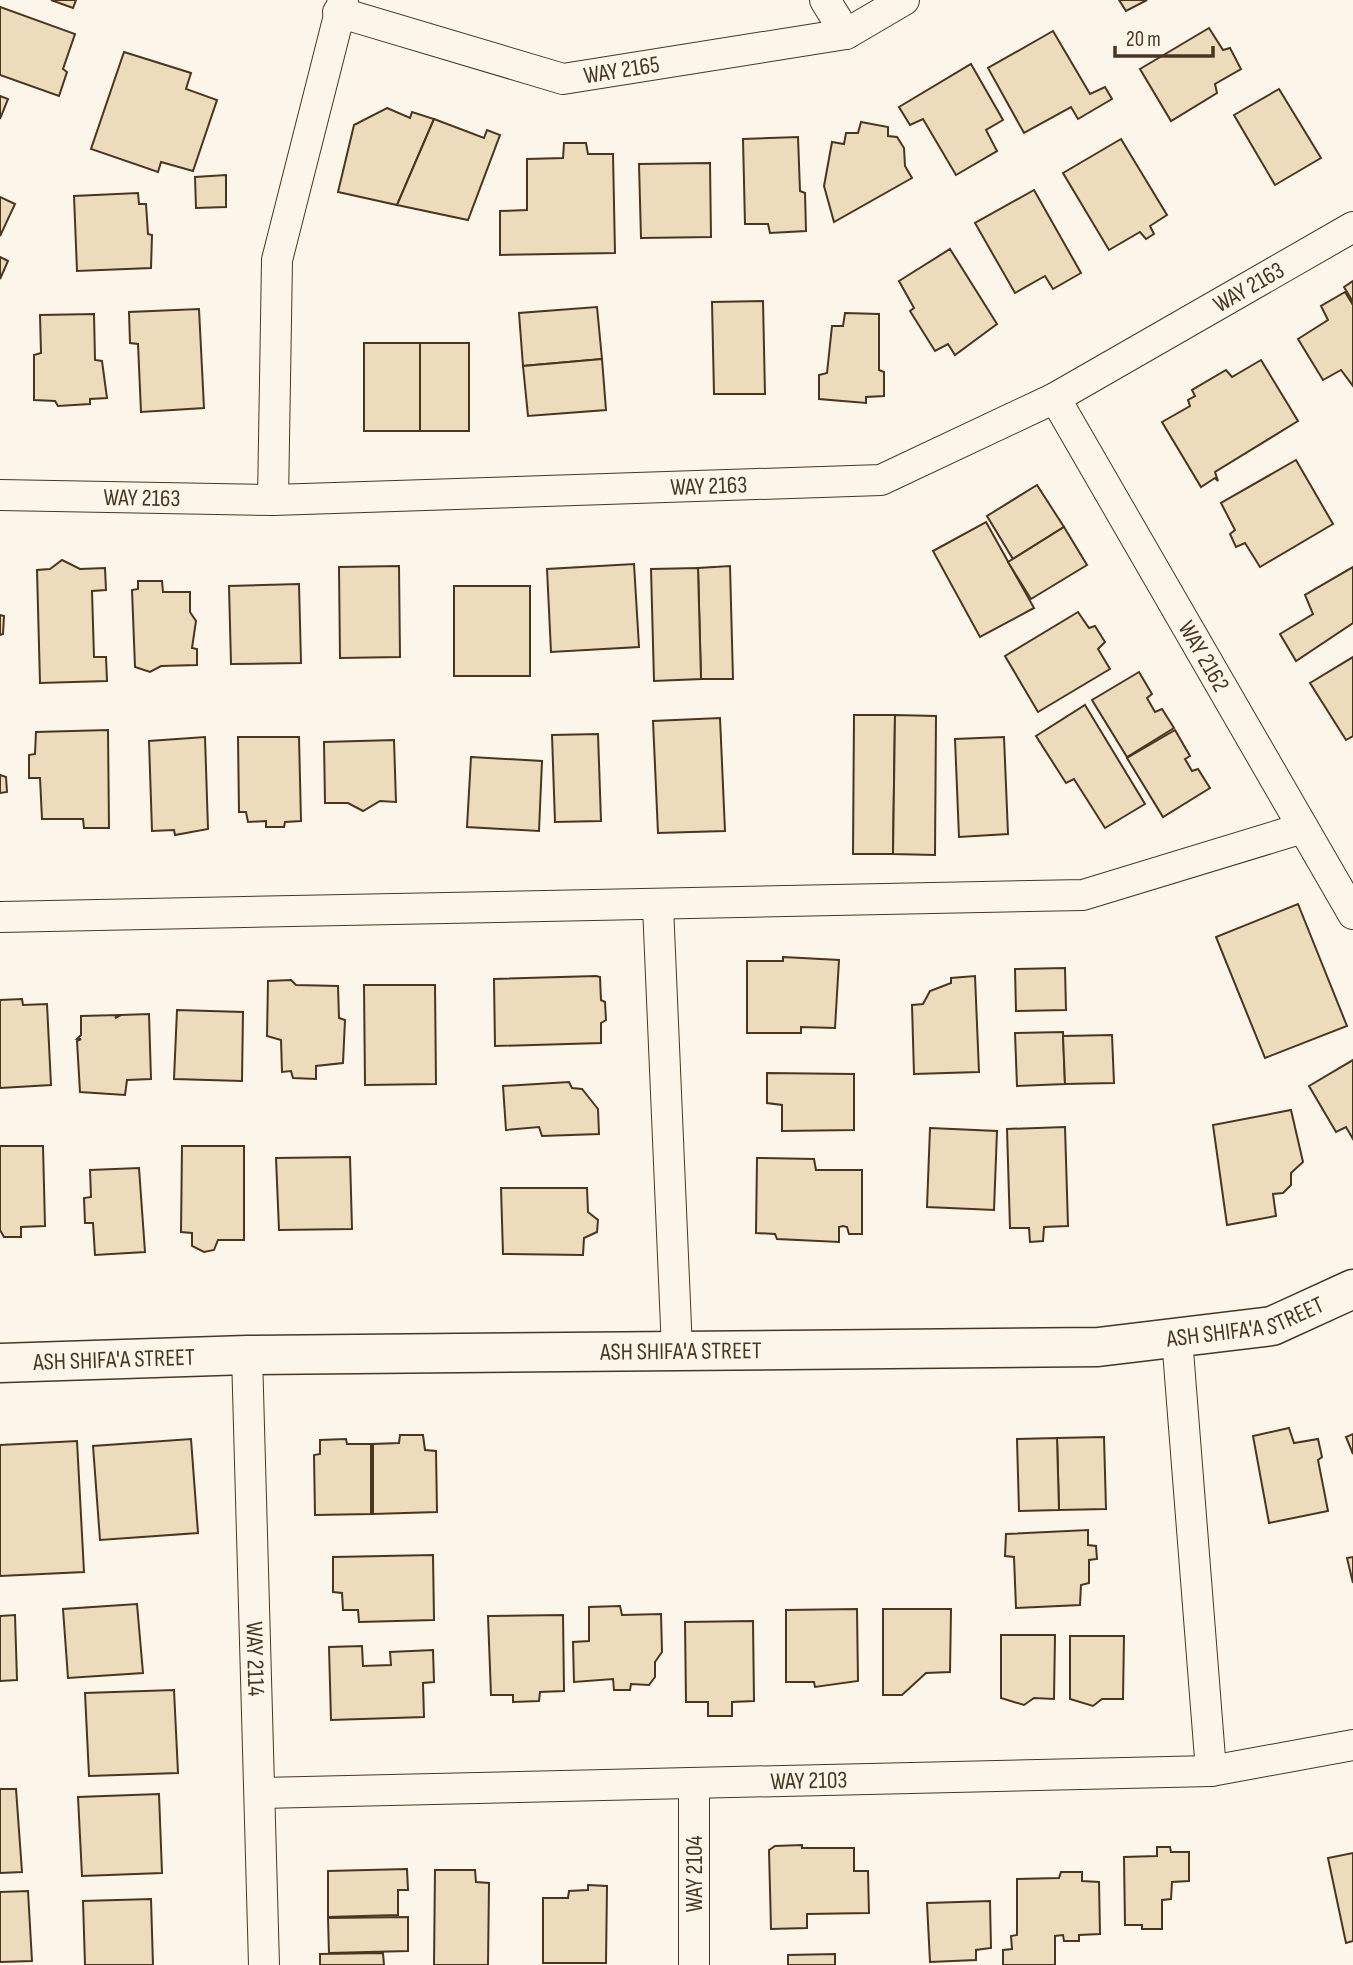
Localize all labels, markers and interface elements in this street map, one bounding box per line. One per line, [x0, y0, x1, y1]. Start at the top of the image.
scale bar [1115, 14, 1213, 58]
text: 20 m [1126, 27, 1161, 52]
street label: WAY 2165 [581, 49, 662, 90]
street label: WAY 2163 [1208, 255, 1289, 319]
street label: WAY 2163 [670, 470, 748, 501]
street label: WAY 2163 [103, 482, 181, 513]
street label: WAY 2162 [1172, 615, 1236, 697]
street label: ASH SHIFA'A STREET [1164, 1290, 1329, 1353]
street label: ASH SHIFA'A STREET [599, 1336, 762, 1366]
street label: ASH SHIFA'A STREET [32, 1342, 195, 1376]
street label: WAY 2114 [240, 1621, 271, 1697]
street label: WAY 2103 [770, 1765, 848, 1796]
street label: WAY 2104 [680, 1835, 709, 1913]

